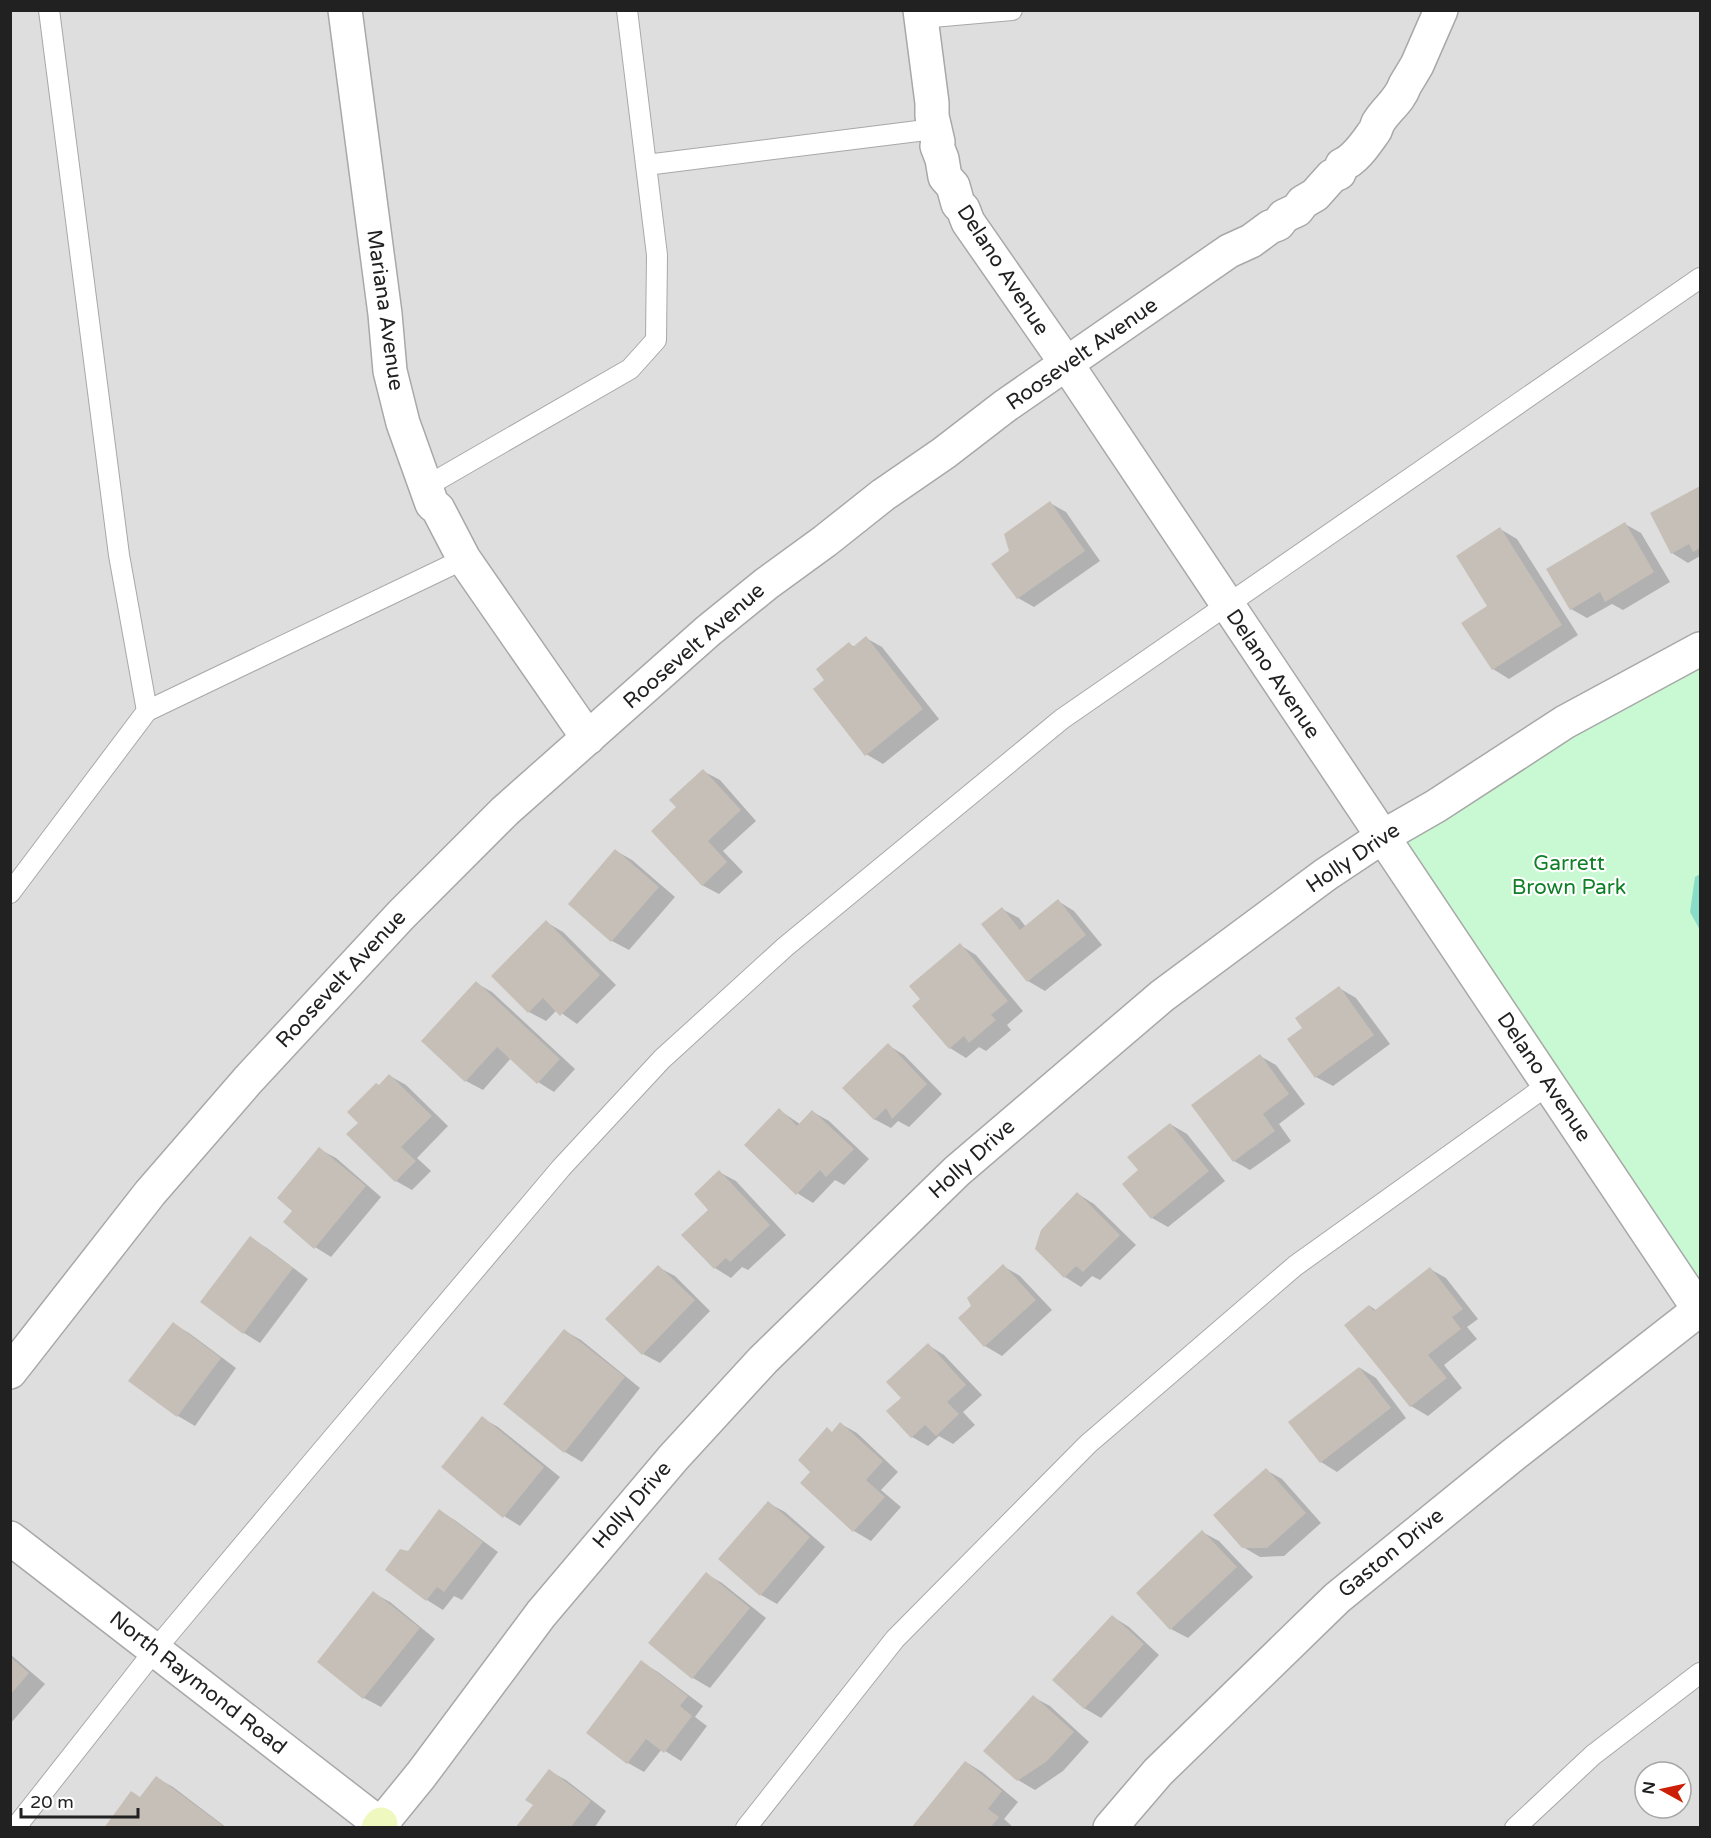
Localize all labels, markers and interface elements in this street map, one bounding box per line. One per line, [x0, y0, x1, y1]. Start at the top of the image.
street label: Delano Avenue [952, 200, 1055, 340]
street label: Mariana Avenue [361, 228, 409, 392]
street label: Roosevelt Avenue [1001, 292, 1163, 416]
street label: Roosevelt Avenue [618, 578, 770, 714]
street label: Delano Avenue [1221, 605, 1325, 743]
street label: Holly Drive [1302, 818, 1405, 898]
park label: Garrett Brown Park [1512, 851, 1626, 900]
street label: Roosevelt Avenue [271, 905, 411, 1053]
street label: Delano Avenue [1492, 1008, 1596, 1146]
street label: Holly Drive [924, 1114, 1020, 1204]
street label: Holly Drive [587, 1456, 677, 1554]
street label: Gaston Drive [1333, 1503, 1449, 1603]
street label: North Raymond Road [104, 1606, 292, 1760]
north arrow [1633, 1760, 1693, 1820]
text: N [1638, 1780, 1660, 1796]
scale bar [21, 1781, 138, 1819]
text: 20 m [30, 1791, 74, 1813]

